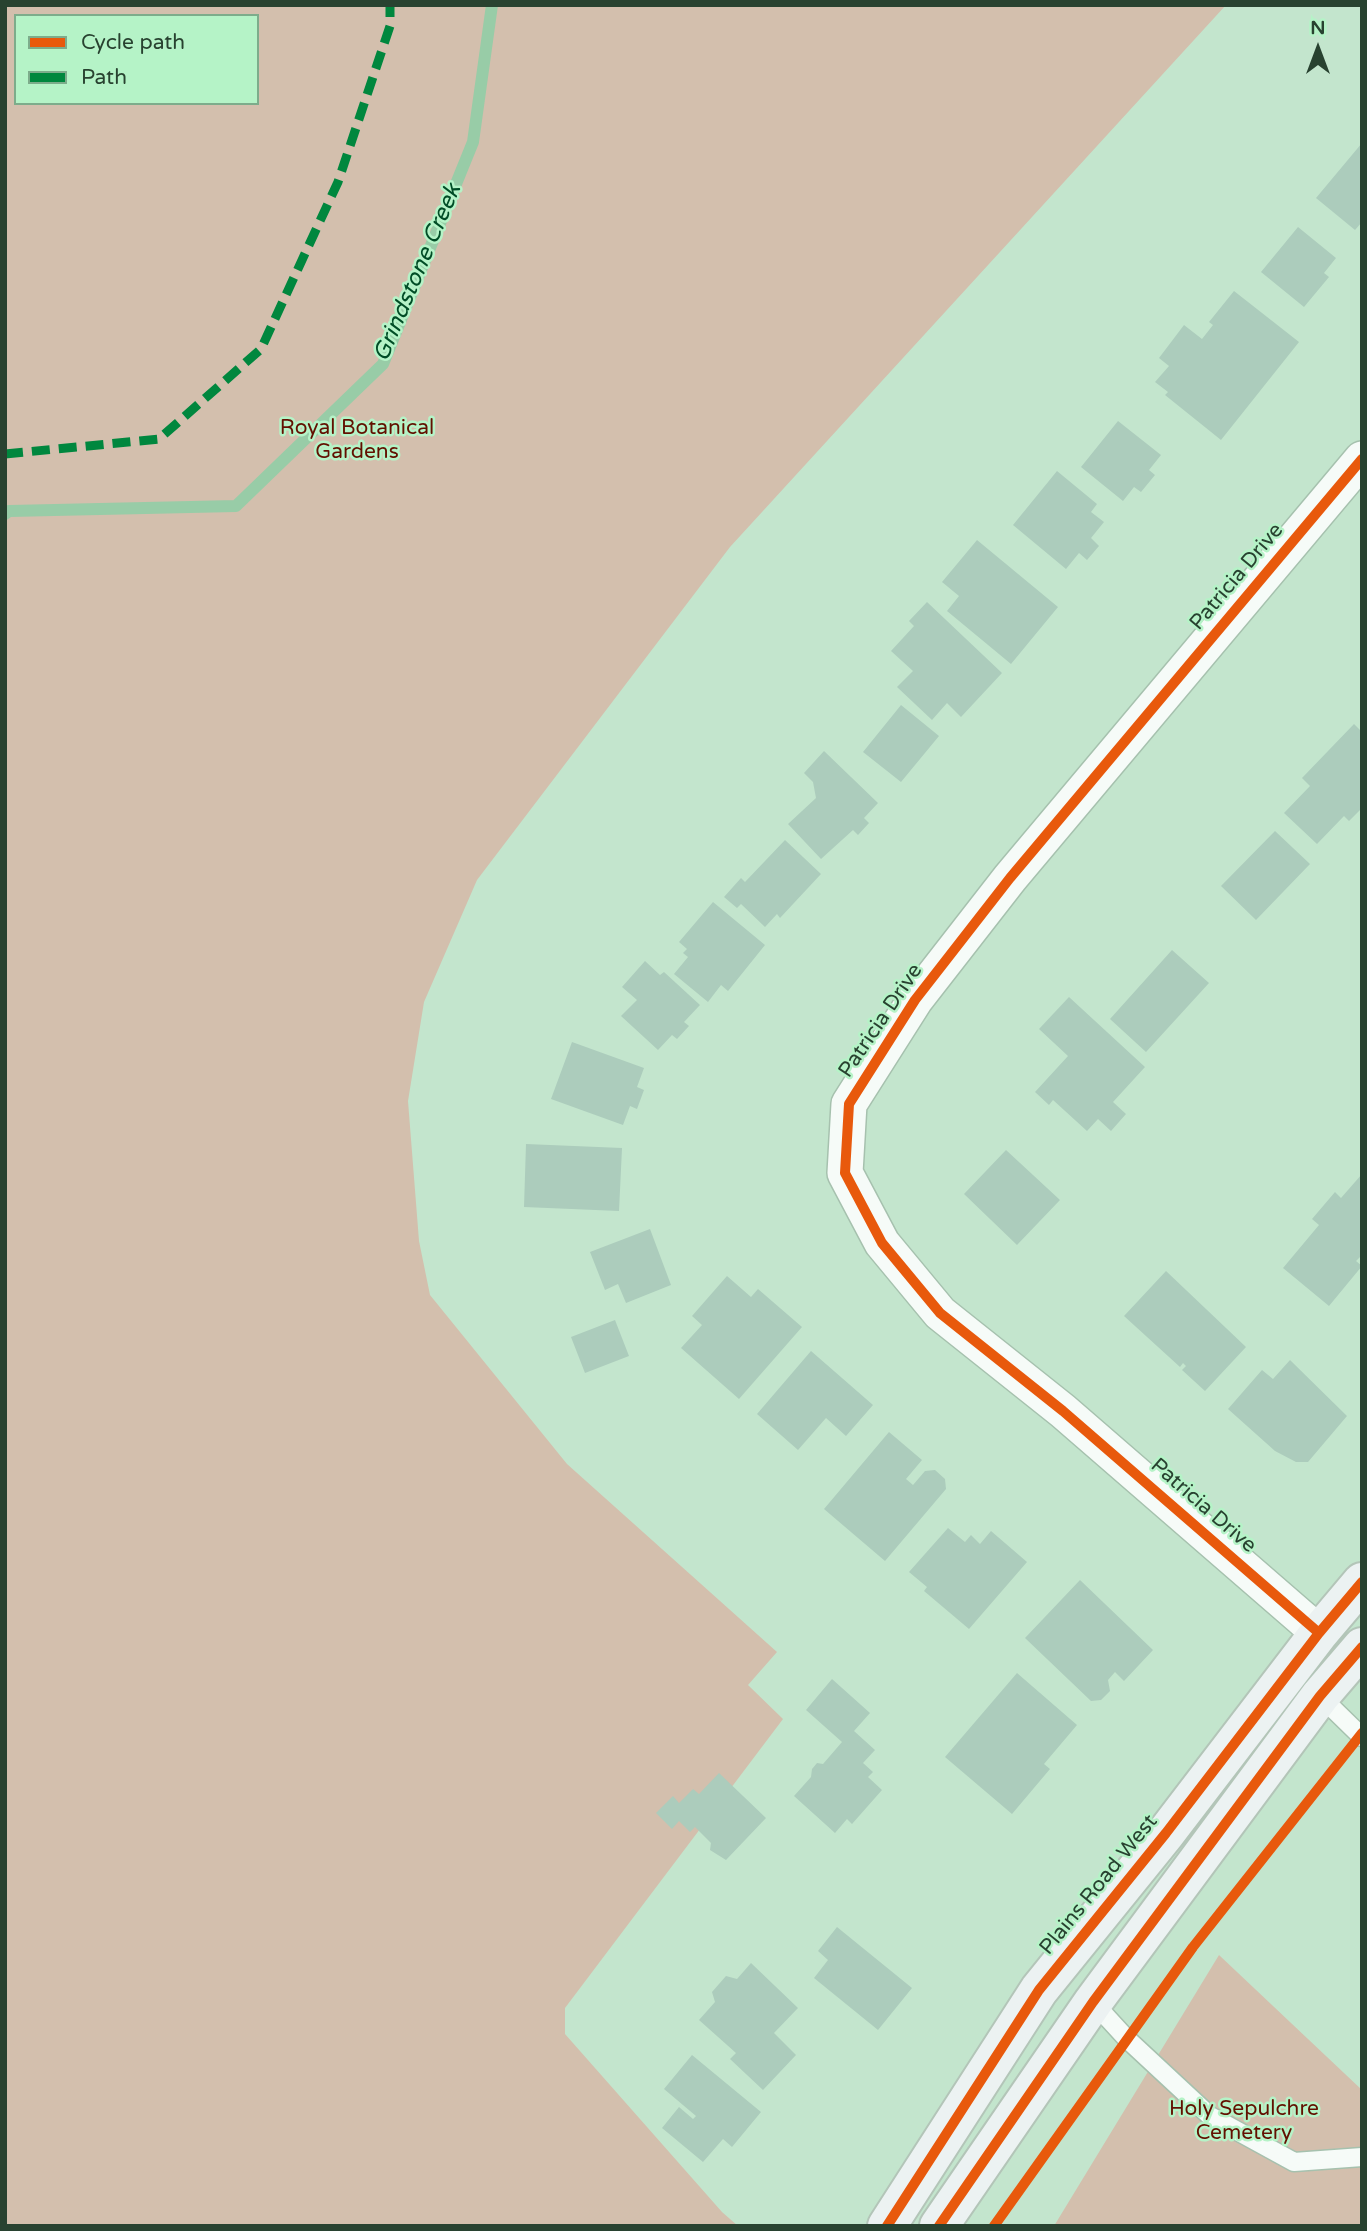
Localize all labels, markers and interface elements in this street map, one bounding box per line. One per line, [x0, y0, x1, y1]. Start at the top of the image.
legend [14, 14, 259, 105]
north arrow [1283, 14, 1353, 84]
text: N [1310, 17, 1326, 39]
text: Cycle path [81, 30, 185, 55]
text: Path [81, 65, 127, 90]
water label: Grindstone Creek [368, 180, 468, 366]
park label: Royal Botanical Gardens [280, 415, 434, 465]
street label: Patricia Drive [1185, 518, 1289, 636]
street label: Patricia Drive [834, 959, 928, 1083]
street label: Patricia Drive [1145, 1453, 1261, 1559]
street label: Plains Road West [1035, 1810, 1163, 1960]
park label: Holy Sepulchre Cemetery [1169, 2096, 1319, 2146]

